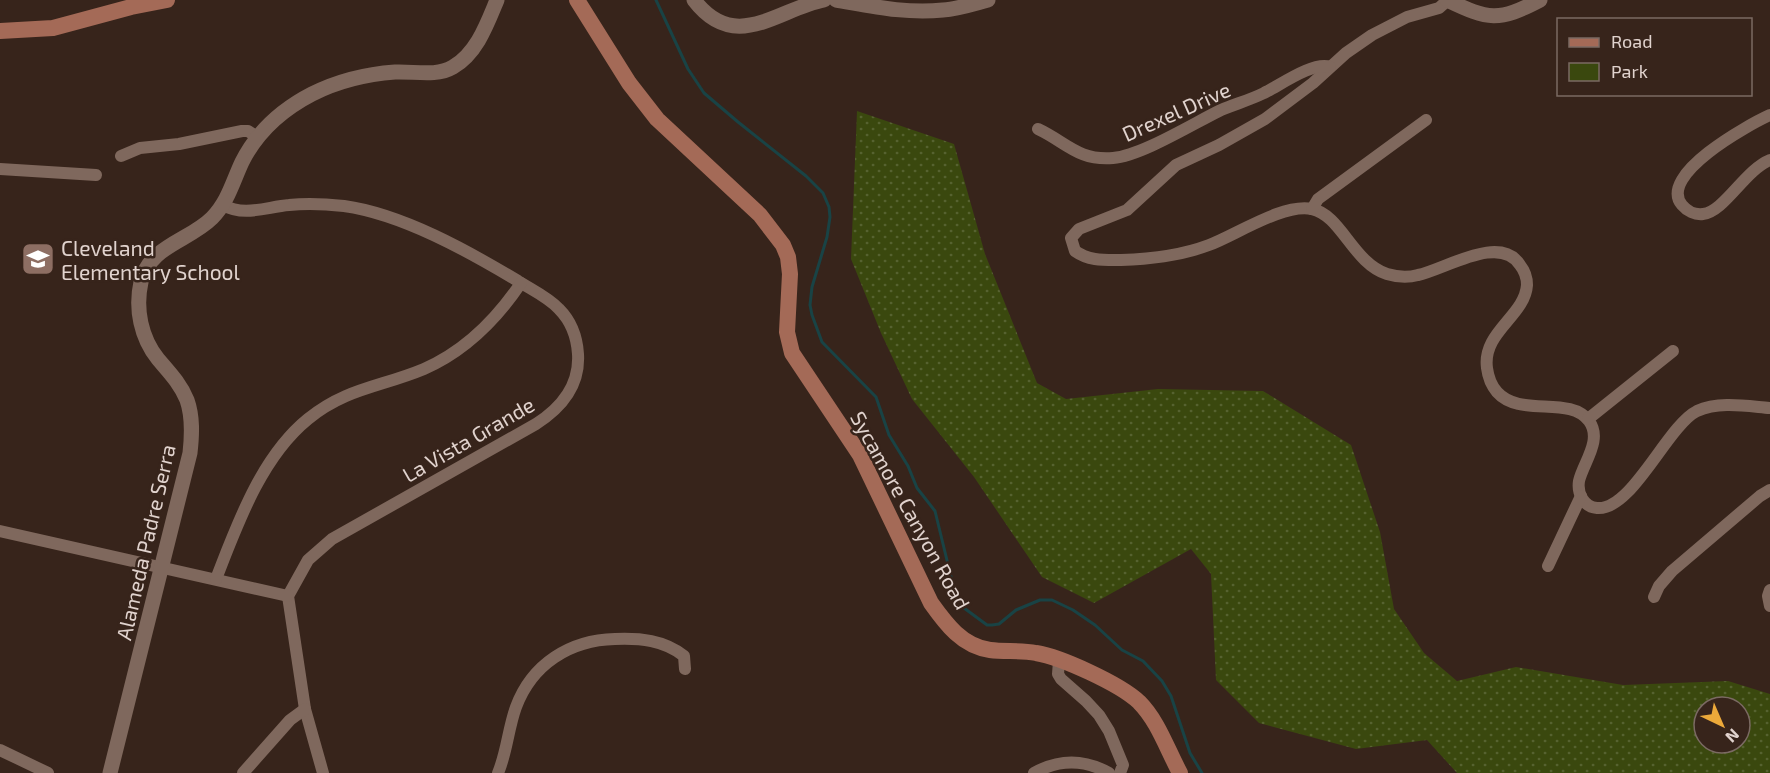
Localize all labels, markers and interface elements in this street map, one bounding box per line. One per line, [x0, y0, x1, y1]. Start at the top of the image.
legend [1557, 18, 1752, 96]
text: Road [1611, 30, 1652, 52]
text: Park [1611, 60, 1648, 82]
street label: Drexel Drive [1118, 76, 1234, 146]
place label: Cleveland Elementary School [61, 235, 241, 284]
school or university icon: Cleveland Elementary School [20, 241, 56, 277]
street label: La Vista Grande [398, 391, 538, 487]
street label: Sycamore Canyon Road [846, 407, 976, 613]
street label: Alameda Padre Serra [110, 442, 180, 642]
north arrow [1692, 695, 1752, 755]
text: N [1722, 725, 1744, 747]

